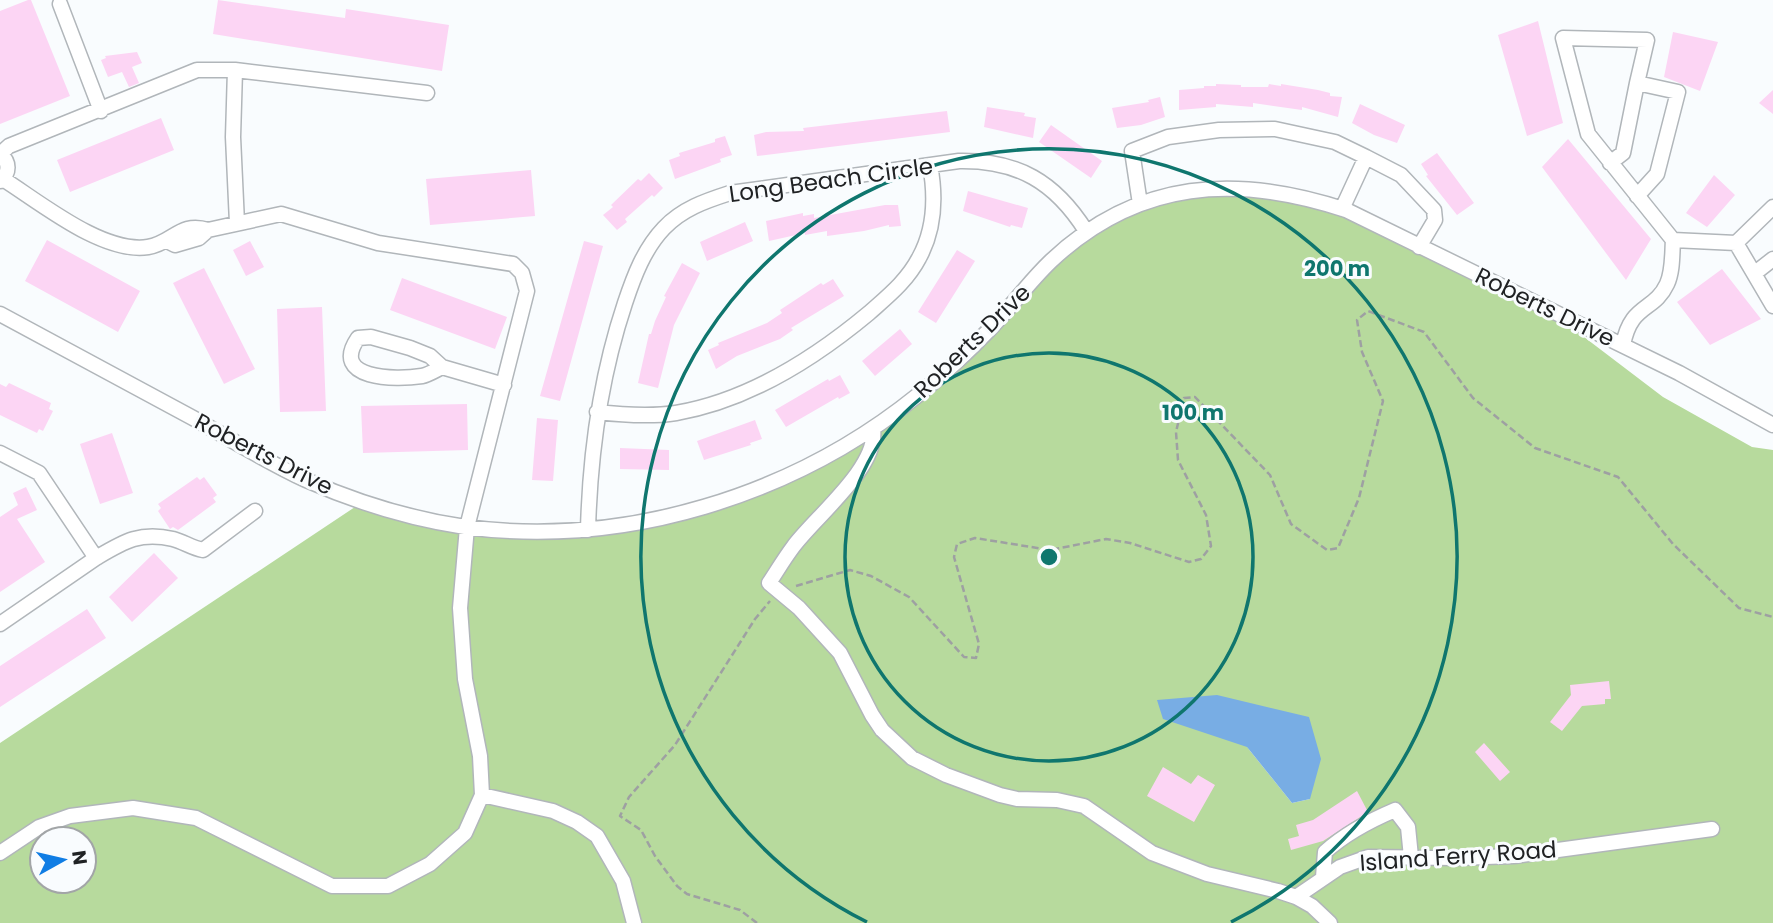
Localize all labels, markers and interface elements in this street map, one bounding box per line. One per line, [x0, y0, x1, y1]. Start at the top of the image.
street label: Long Beach Circle [727, 150, 935, 210]
text: 200 m [1304, 254, 1370, 283]
street label: Roberts Drive [1470, 259, 1620, 355]
street label: Roberts Drive [906, 277, 1038, 405]
text: 100 m [1162, 398, 1224, 427]
street label: Roberts Drive [189, 405, 339, 503]
centre of rings [1037, 545, 1061, 569]
north arrow [28, 825, 98, 895]
street label: Island Ferry Road [1359, 833, 1557, 879]
text: N [65, 849, 94, 867]

